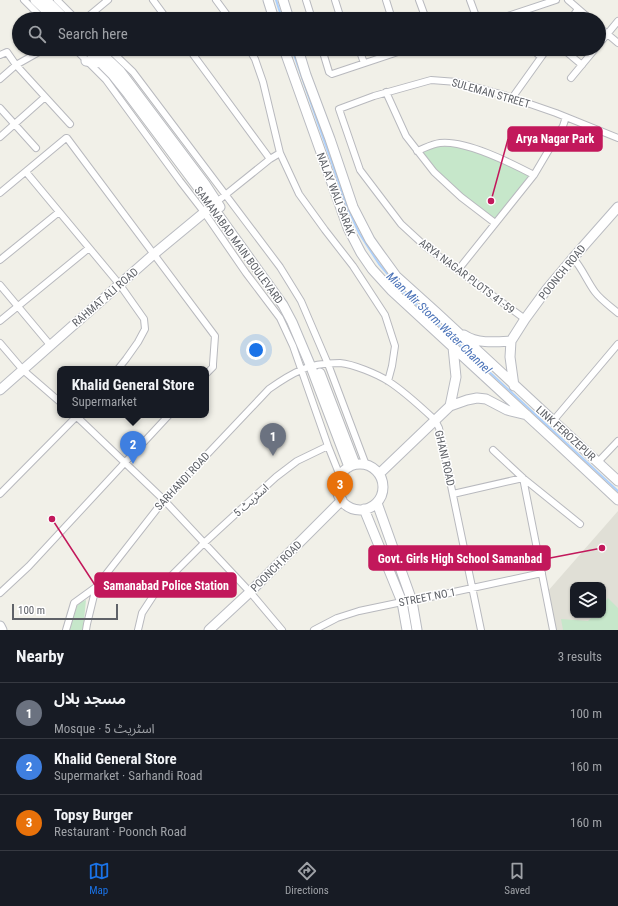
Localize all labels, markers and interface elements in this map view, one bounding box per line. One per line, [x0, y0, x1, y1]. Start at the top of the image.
search box [12, 12, 606, 56]
icon: search [26, 23, 48, 45]
text: Search here [58, 25, 128, 43]
street label: SULEMAN STREET [450, 76, 532, 111]
callout: Arya Nagar Park [508, 127, 602, 151]
text: Arya Nagar Park [516, 132, 594, 146]
street label: NALAY WALI SARAK [314, 151, 357, 238]
street label: SAMANABAD MAIN BOULEVARD [192, 184, 286, 306]
street label: ARYA NAGAR PLOTS 41-59 [416, 236, 517, 317]
street label: POONCH ROAD [536, 242, 588, 302]
street label: RAHMAT ALI ROAD [70, 265, 141, 329]
water label: Mian Mir Storm Water Channel [384, 269, 494, 377]
your location [246, 340, 266, 360]
popup [57, 366, 209, 418]
text: Khalid General Store [72, 376, 194, 394]
text: Supermarket [72, 394, 137, 409]
street label: LINK FEROZEPUR [533, 403, 598, 464]
pin: 1 [260, 423, 286, 456]
street label: GHANI ROAD [432, 429, 457, 487]
pin: 2 [120, 431, 146, 464]
street label: SARHANDI ROAD [152, 450, 213, 513]
pin: 3 [327, 471, 353, 504]
street label: اسٹریٹ 5 [231, 481, 272, 520]
street label: POONCH ROAD [248, 538, 305, 595]
callout: Govt. Girls High School Samanbad [369, 546, 550, 570]
text: Govt. Girls High School Samanbad [378, 552, 542, 566]
callout: Samanabad Police Station [95, 573, 236, 597]
text: Samanabad Police Station [103, 579, 229, 593]
map controls [570, 582, 606, 618]
button: layers [570, 582, 606, 618]
street label: STREET NO 1 [398, 586, 457, 609]
scale bar [12, 602, 118, 621]
text: 100 m [18, 604, 45, 617]
text: Nearby [16, 646, 64, 666]
text: 3 results [558, 649, 602, 664]
text: مسجد بلال [54, 690, 126, 708]
text: 1 [26, 706, 32, 721]
text: 100 m [570, 706, 602, 721]
text: Mosque · اسٹریٹ 5 [54, 721, 155, 736]
text: Khalid General Store [54, 750, 177, 768]
text: 2 [26, 759, 32, 774]
text: 160 m [570, 759, 602, 774]
text: Supermarket · Sarhandi Road [54, 768, 203, 783]
text: Topsy Burger [54, 806, 133, 824]
text: 3 [26, 815, 32, 830]
text: 160 m [570, 815, 602, 830]
text: Restaurant · Poonch Road [54, 824, 186, 839]
tab: Map [88, 860, 110, 897]
tab: Directions [285, 860, 329, 897]
tab: Saved [504, 860, 530, 897]

